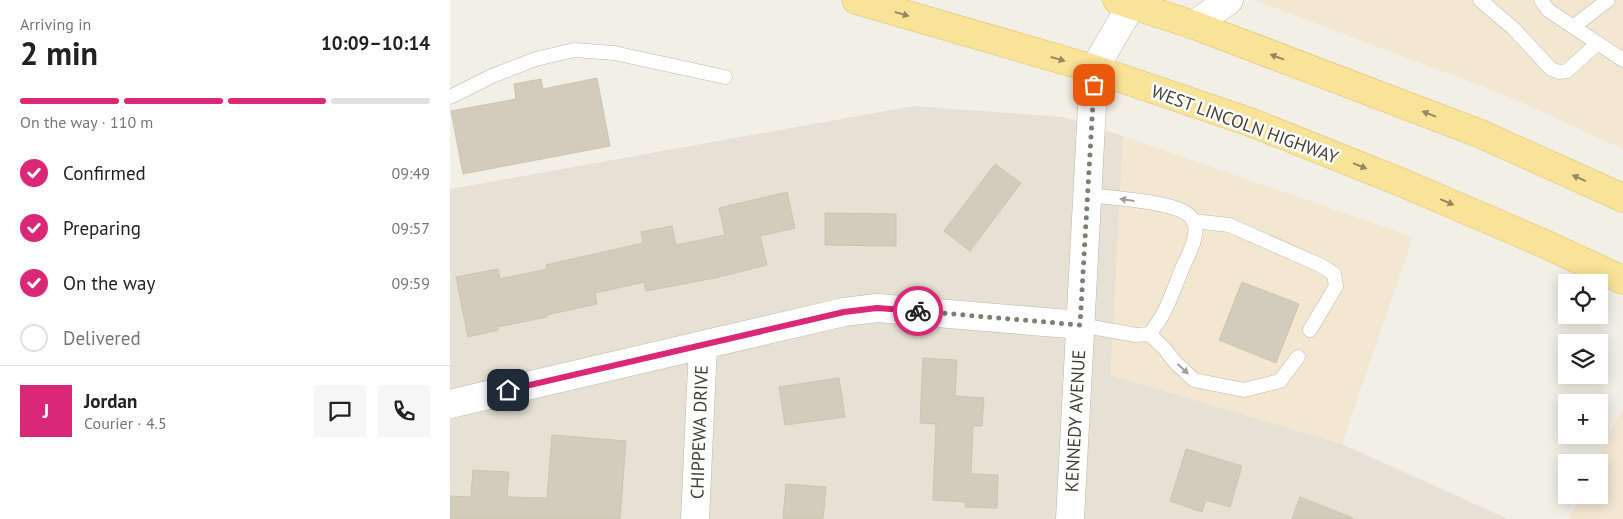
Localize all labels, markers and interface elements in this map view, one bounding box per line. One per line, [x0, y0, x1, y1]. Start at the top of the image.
one-way arrow [895, 10, 910, 18]
text: Arriving in [20, 14, 91, 34]
text: 10:09–10:14 [321, 31, 430, 55]
text: 2 min [20, 32, 98, 74]
one-way arrow [1270, 52, 1285, 60]
one-way arrow [1051, 55, 1066, 63]
pin [1073, 64, 1115, 106]
icon: bag [1080, 71, 1108, 99]
street label: WEST LINCOLN HIGHWAY [1148, 79, 1342, 169]
one-way arrow [1422, 110, 1436, 118]
text: On the way · 110 m [20, 112, 153, 132]
icon: check [20, 159, 48, 187]
text: Confirmed [63, 161, 146, 185]
one-way arrow [1353, 162, 1368, 170]
text: 09:49 [392, 163, 430, 183]
one-way arrow [1572, 174, 1586, 182]
one-way arrow [1118, 196, 1134, 204]
one-way arrow [1440, 199, 1454, 207]
icon: check [20, 214, 48, 242]
text: Preparing [63, 216, 141, 240]
text: 09:57 [392, 218, 430, 238]
icon: check [20, 269, 48, 297]
text: On the way [63, 271, 155, 295]
text: 09:59 [392, 273, 430, 293]
map controls [1558, 274, 1608, 504]
button: locate [1558, 274, 1608, 324]
courier [893, 286, 943, 336]
icon: bike [904, 297, 932, 325]
text: Delivered [63, 326, 141, 350]
button: layers [1558, 334, 1608, 384]
street label: KENNEDY AVENUE [1060, 349, 1090, 493]
one-way arrow [1176, 363, 1188, 375]
street label: CHIPPEWA DRIVE [685, 365, 713, 499]
pin [487, 369, 529, 411]
icon: home [494, 376, 522, 404]
button: chat [314, 385, 366, 437]
button: phone [378, 385, 430, 437]
text: Jordan [84, 389, 137, 413]
button: + [1558, 394, 1608, 444]
text: J [43, 399, 49, 423]
text: Courier · 4.5 [84, 413, 167, 433]
button: − [1558, 454, 1608, 504]

